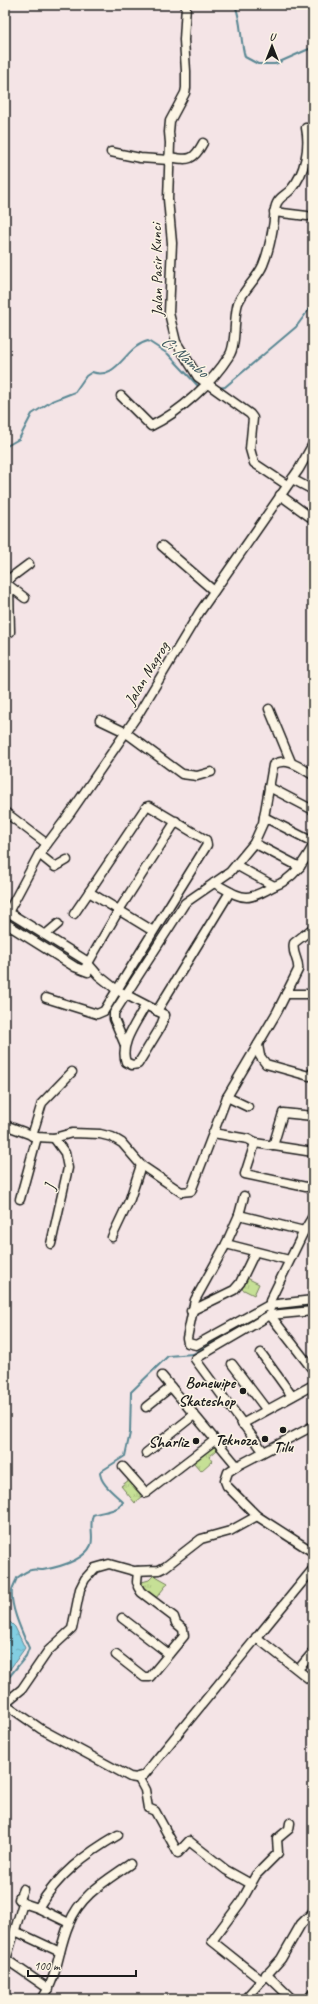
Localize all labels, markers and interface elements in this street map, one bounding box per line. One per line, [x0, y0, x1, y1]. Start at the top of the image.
north arrow [252, 26, 292, 66]
text: U [269, 29, 277, 43]
street label: Jalan Pasir Kunci [146, 221, 168, 318]
water label: Ci Nambo [157, 331, 214, 383]
street label: Jalan Nagrog [120, 637, 174, 710]
street label: J [39, 1180, 61, 1193]
place label: Bonewipe Skateshop [178, 1373, 237, 1411]
marker: Bonewipe Skateshop [238, 1386, 248, 1396]
marker: Tilu [278, 1425, 288, 1435]
place label: Teknoza [215, 1430, 258, 1450]
place label: Sharliz [148, 1432, 190, 1452]
marker: Teknoza [260, 1434, 270, 1444]
marker: Sharliz [191, 1436, 201, 1446]
place label: Tilu [273, 1437, 295, 1457]
scale bar [28, 1952, 136, 1978]
text: 100 m [34, 1958, 61, 1974]

